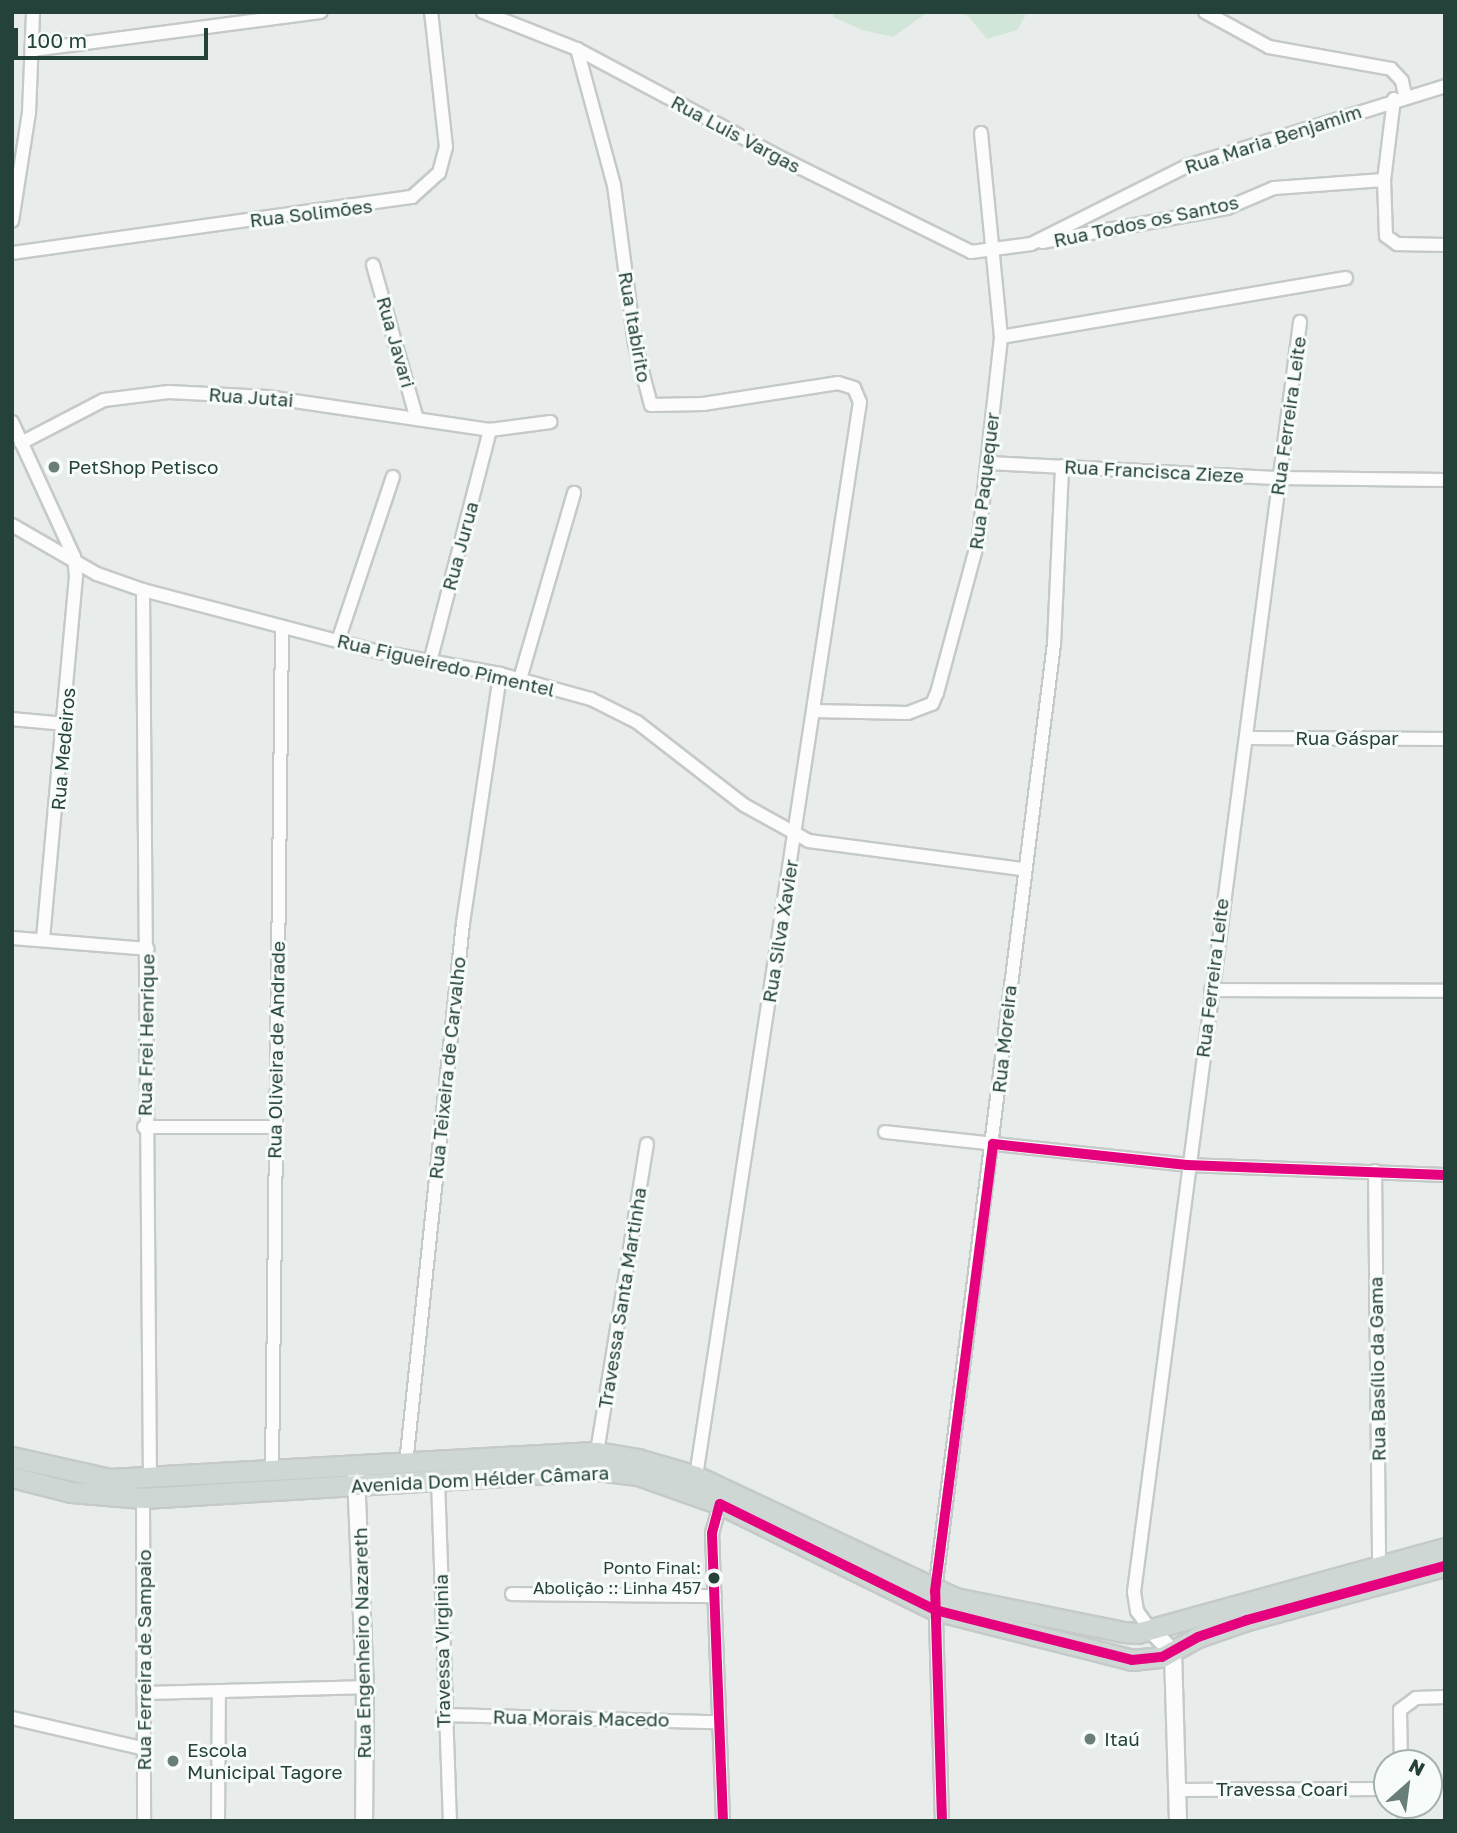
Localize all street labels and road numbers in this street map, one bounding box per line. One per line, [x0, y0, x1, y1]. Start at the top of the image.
street label: Rua Luis Vargas [667, 90, 805, 178]
street label: Rua Maria Benjamim [1182, 100, 1364, 178]
street label: Rua Todos os Santos [1051, 190, 1241, 252]
street label: Rua Solimões [248, 194, 374, 232]
street label: Rua Itabirito [614, 270, 656, 384]
street label: Rua Javari [372, 294, 420, 390]
street label: Rua Ferreira Leite [1266, 335, 1310, 497]
street label: Rua Jutai [208, 383, 294, 411]
street label: Rua Paquequer [964, 411, 1004, 551]
street label: Rua Francisca Zieze [1064, 455, 1244, 487]
street label: Rua Jurua [437, 499, 483, 593]
street label: Rua Figueiredo Pimentel [335, 629, 557, 701]
street label: Rua Medeiros [46, 687, 80, 811]
street label: Rua Gáspar [1295, 727, 1399, 749]
street label: Rua Silva Xavier [757, 858, 803, 1004]
street label: Rua Ferreira Leite [1191, 897, 1233, 1059]
street label: Rua Oliveira de Andrade [263, 941, 289, 1159]
street label: Rua Frei Henrique [133, 953, 159, 1117]
street label: Rua Teixeira de Carvalho [424, 956, 470, 1180]
street label: Rua Moreira [987, 984, 1021, 1094]
street label: Travessa Santa Martinha [593, 1186, 651, 1410]
street label: Rua Basílio da Gama [1364, 1276, 1390, 1462]
street label: Avenida Dom Hélder Câmara [350, 1461, 610, 1497]
street label: Rua Engenheiro Nazareth [349, 1527, 375, 1759]
street label: Rua Ferreira de Sampaio [133, 1549, 155, 1771]
street label: Travessa Virginia [429, 1574, 455, 1728]
street label: Rua Morais Macedo [492, 1705, 670, 1731]
street label: Travessa Coari [1216, 1778, 1348, 1800]

